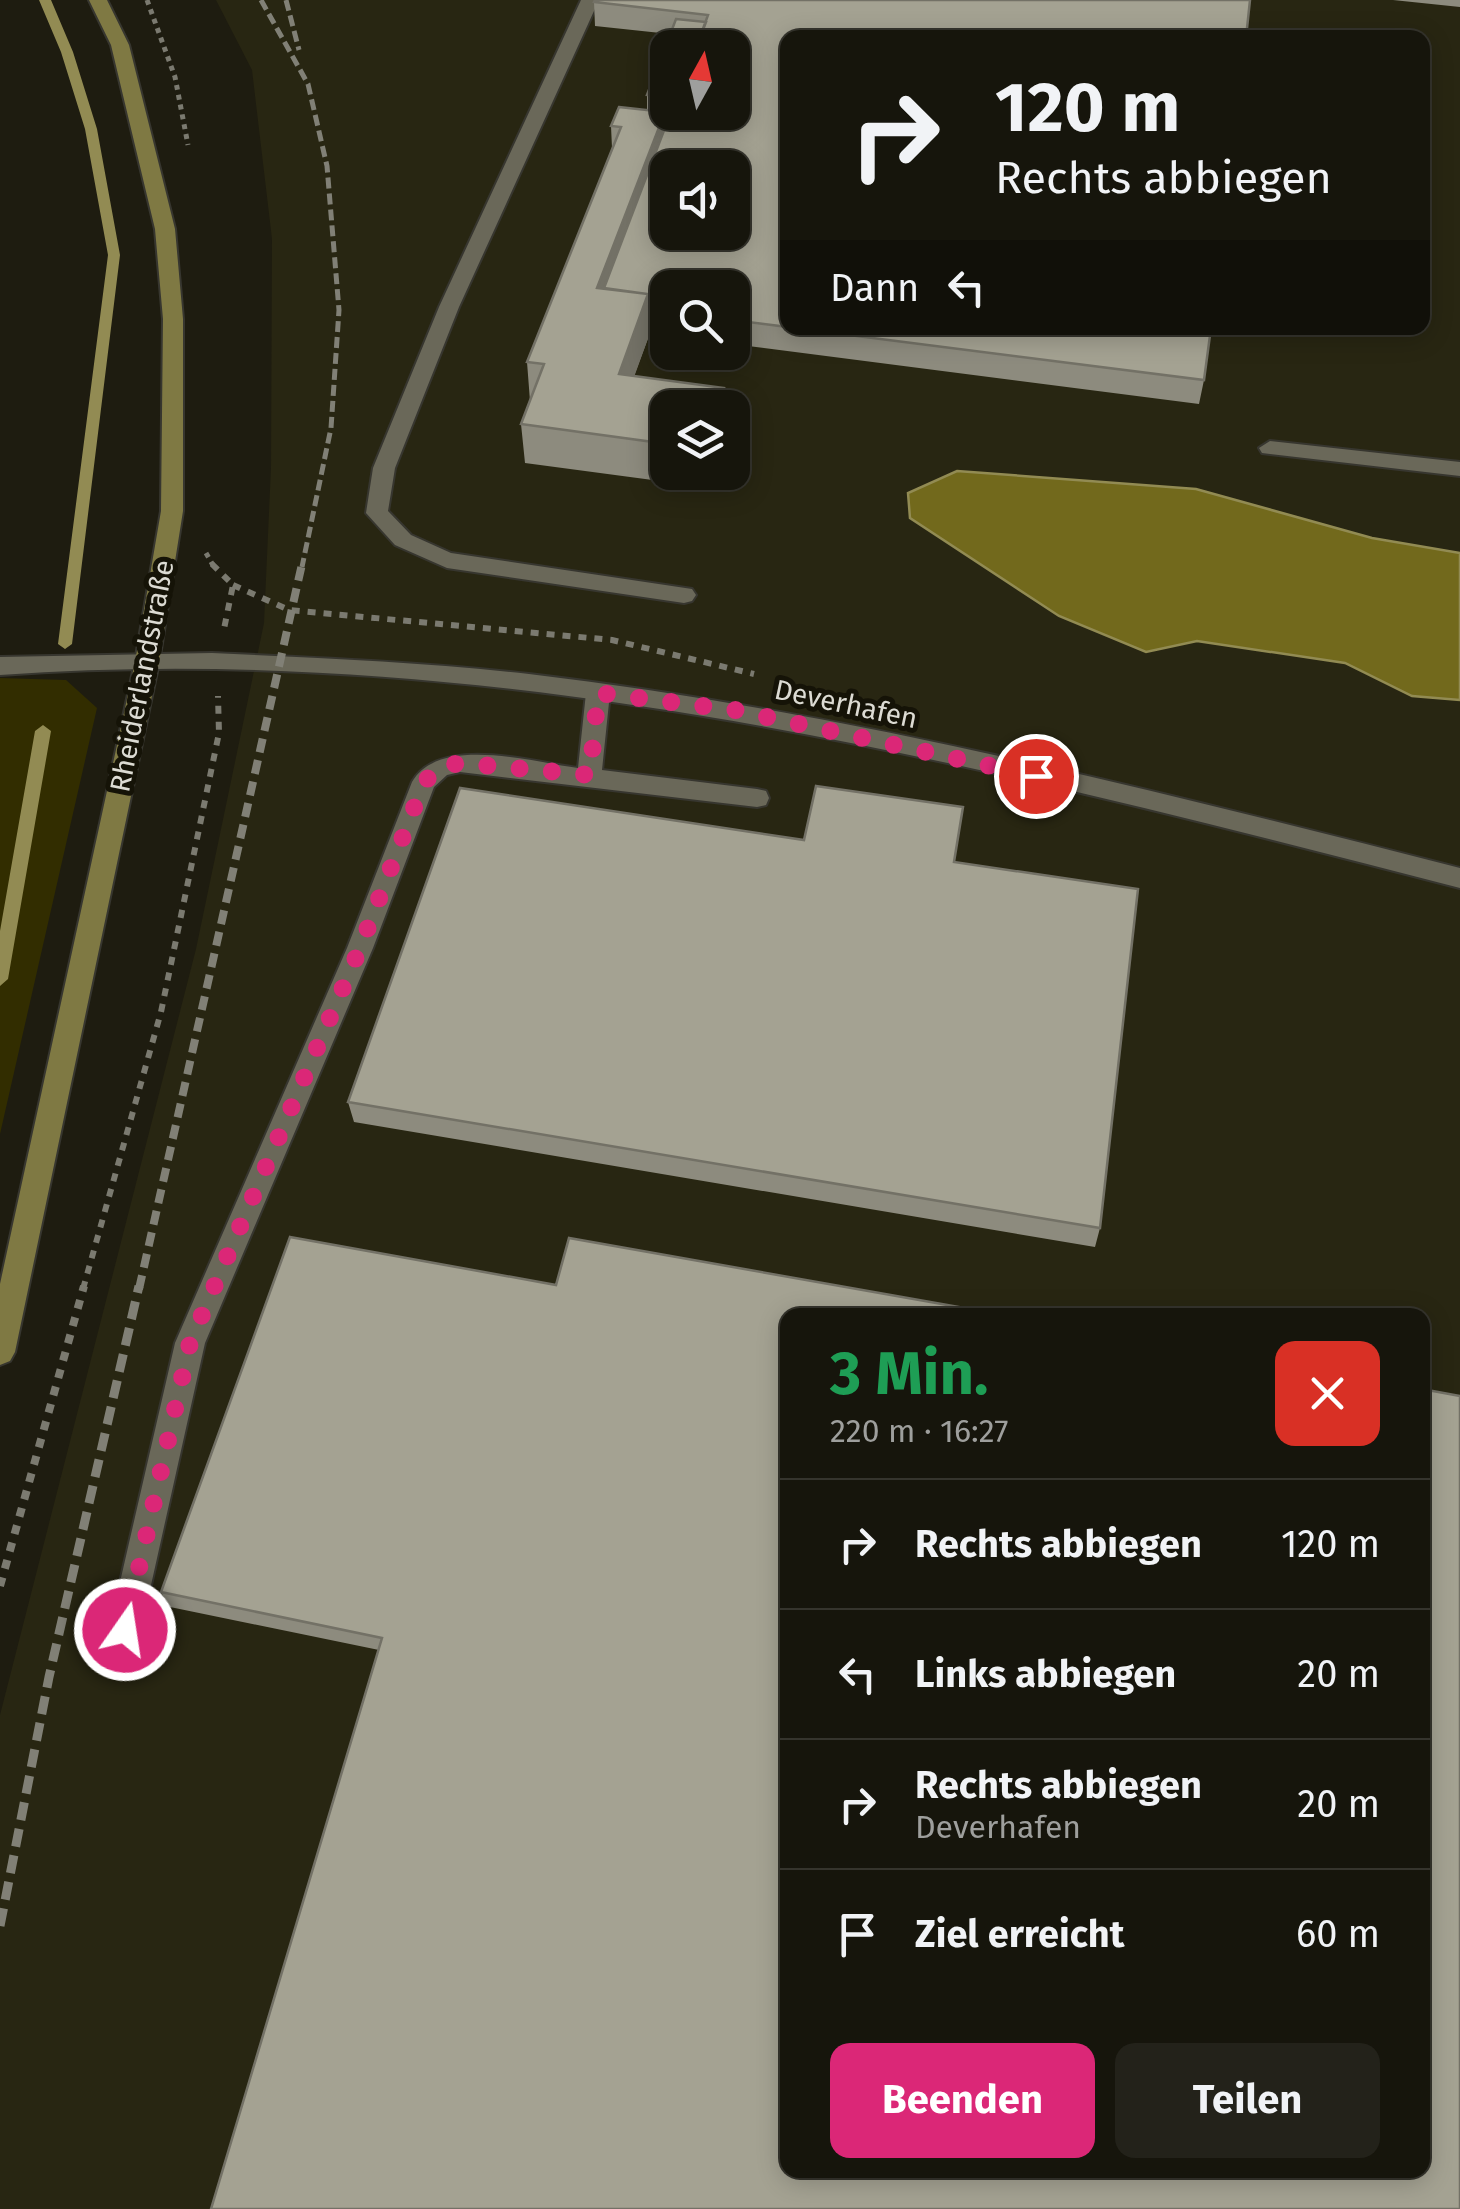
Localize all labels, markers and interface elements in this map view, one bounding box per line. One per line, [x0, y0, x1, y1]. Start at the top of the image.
north arrow [650, 30, 750, 130]
map controls [650, 30, 750, 490]
text: 120 m [995, 66, 1180, 150]
icon: right [830, 70, 960, 200]
button: sound [650, 150, 750, 250]
text: Rechts abbiegen [995, 151, 1332, 205]
icon: left [939, 260, 994, 315]
text: Dann [830, 265, 919, 311]
button: search [650, 270, 750, 370]
button: layers [650, 390, 750, 490]
street label: Rheiderlandstraße [103, 557, 181, 795]
street label: Deverhafen [771, 673, 921, 735]
pin [994, 734, 1079, 819]
icon: arrive [1009, 749, 1064, 804]
text: 3 Min. [830, 1338, 989, 1410]
button: close [1275, 1341, 1380, 1446]
text: 220 m · 16:27 [830, 1412, 1008, 1450]
icon: right [830, 1517, 885, 1572]
text: Rechts abbiegen [915, 1521, 1202, 1567]
text: 120 m [1281, 1521, 1380, 1567]
position arrow [73, 1578, 177, 1682]
icon: left [830, 1647, 885, 1702]
text: Links abbiegen [915, 1651, 1176, 1697]
text: 20 m [1297, 1651, 1380, 1697]
text: Rechts abbiegen [915, 1762, 1202, 1808]
icon: right [830, 1777, 885, 1832]
text: 20 m [1297, 1781, 1380, 1827]
text: Deverhafen [915, 1808, 1081, 1846]
icon: arrive [830, 1907, 885, 1962]
text: Ziel erreicht [915, 1911, 1124, 1957]
text: 60 m [1296, 1911, 1380, 1957]
button: Beenden [830, 2043, 1095, 2158]
button: Teilen [1115, 2043, 1380, 2158]

